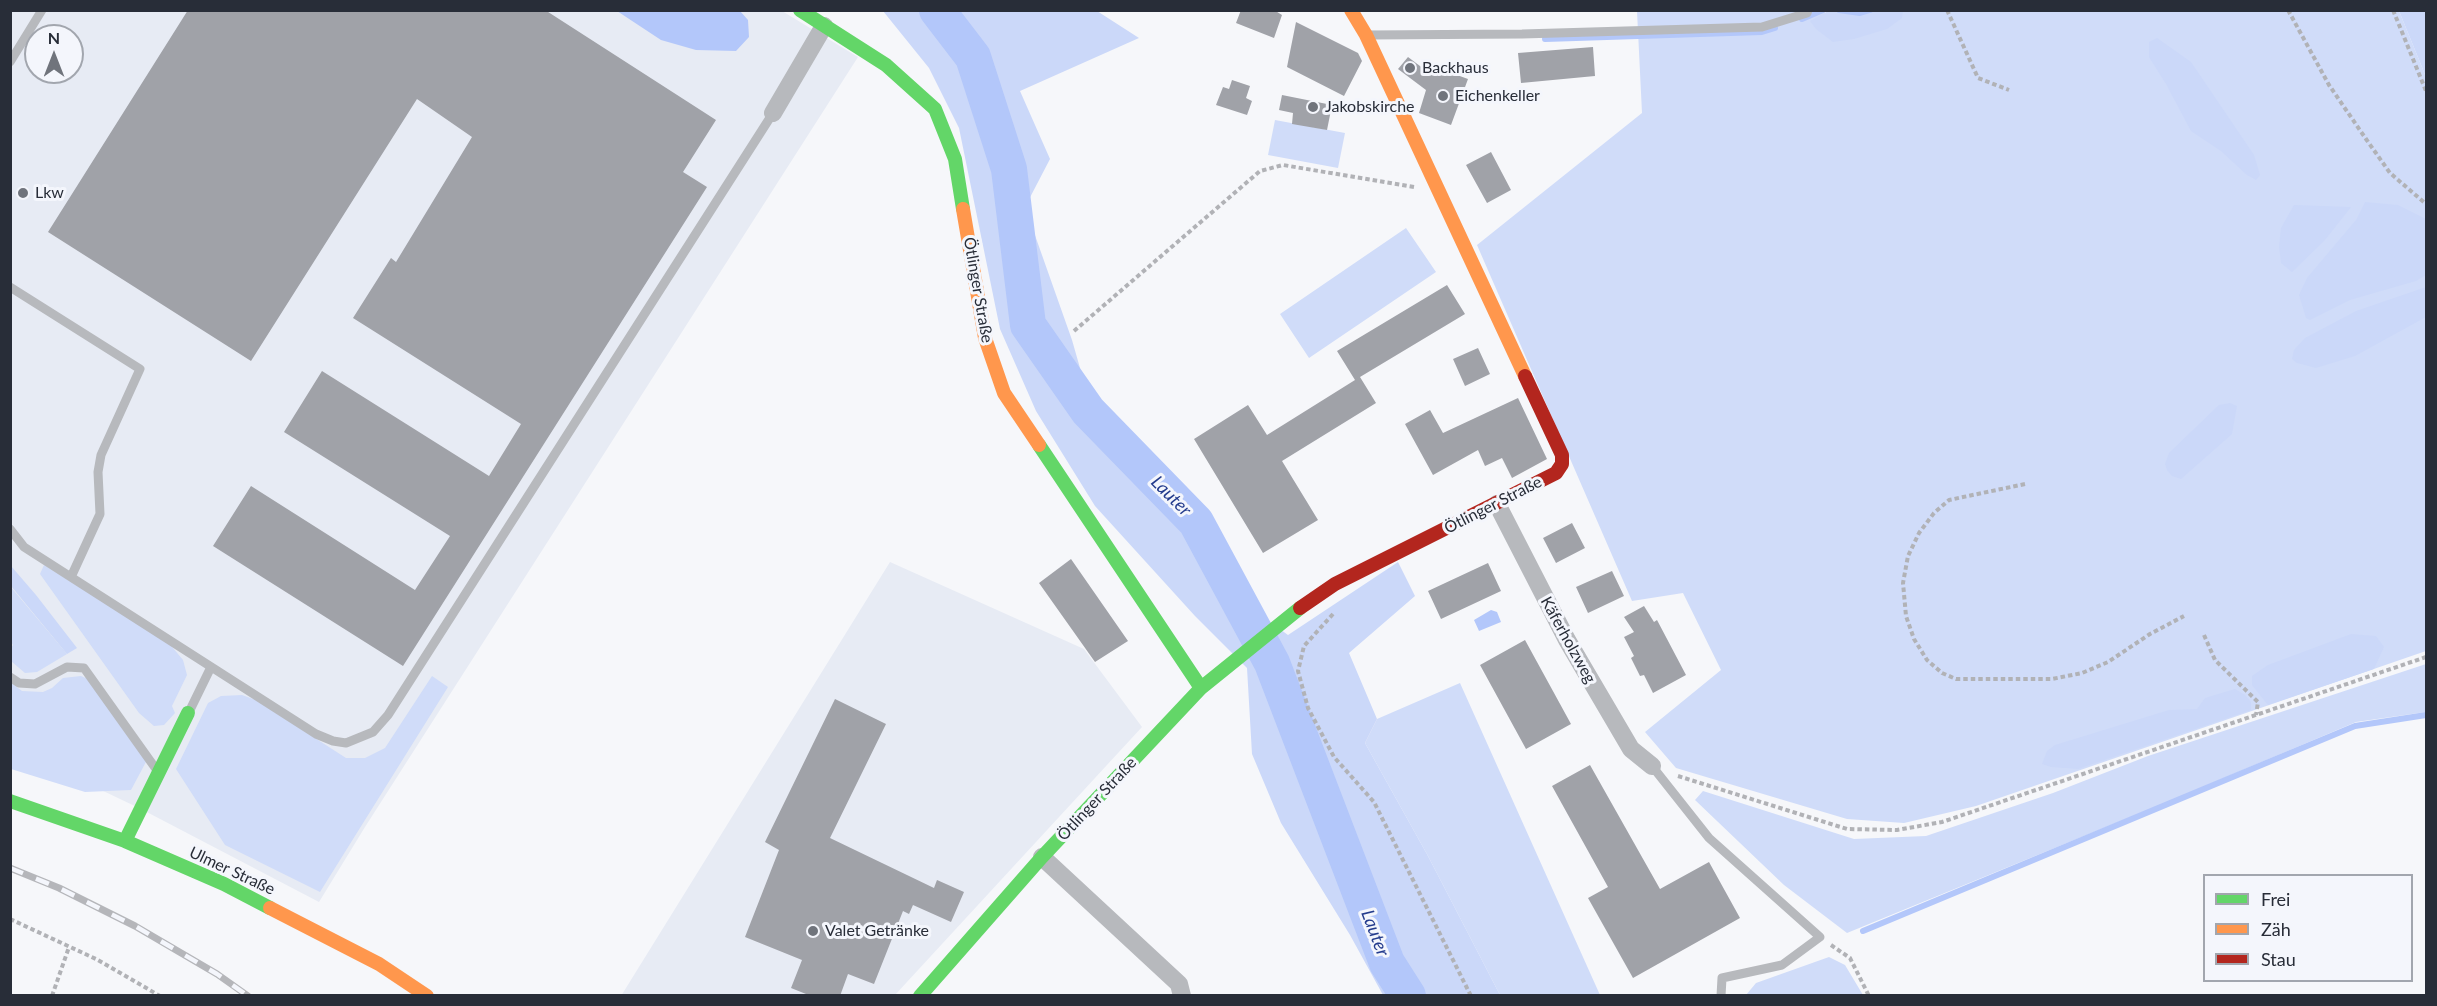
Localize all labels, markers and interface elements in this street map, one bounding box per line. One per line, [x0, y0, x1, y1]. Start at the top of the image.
north arrow [24, 24, 84, 84]
text: N [48, 28, 60, 47]
place label: Backhaus [1422, 58, 1489, 78]
marker: Backhaus [1403, 61, 1417, 75]
place label: Eichenkeller [1455, 86, 1540, 106]
marker: Eichenkeller [1436, 89, 1450, 103]
place label: Jakobskirche [1325, 97, 1415, 117]
marker: Jakobskirche [1306, 100, 1320, 114]
place label: Lkw [35, 183, 64, 203]
marker: Lkw [16, 186, 30, 200]
street label: Ötlinger Straße [959, 236, 997, 344]
water label: Lauter [1146, 471, 1196, 521]
street label: Ötlinger Straße [1441, 472, 1545, 538]
street label: Käferholzweg [1536, 593, 1600, 687]
street label: Ötlinger Straße [1053, 753, 1141, 845]
street label: Ulmer Straße [186, 843, 278, 899]
legend [2203, 874, 2413, 982]
text: Frei [2261, 888, 2290, 910]
water label: Lauter [1356, 907, 1394, 959]
text: Zäh [2261, 918, 2291, 940]
place label: Valet Getränke [825, 921, 929, 941]
marker: Valet Getränke [806, 924, 820, 938]
text: Stau [2261, 948, 2296, 970]

